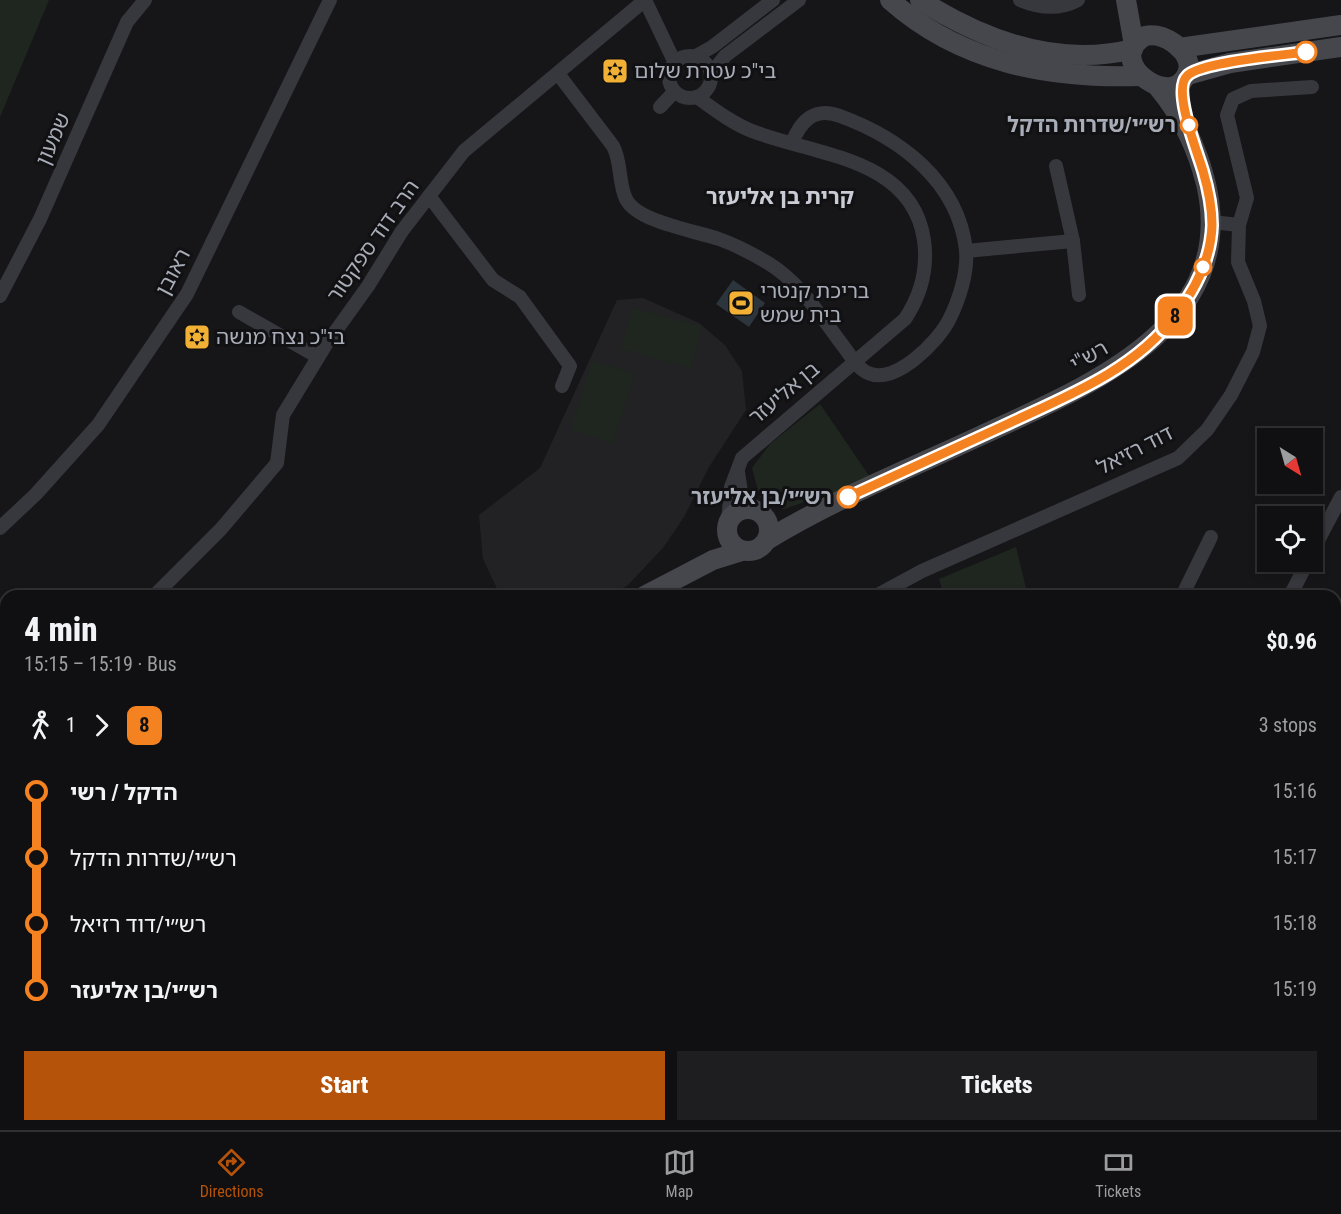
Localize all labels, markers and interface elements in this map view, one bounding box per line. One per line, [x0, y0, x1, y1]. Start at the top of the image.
unlabelled marker [1295, 41, 1317, 63]
synagogue icon: בי"כ עטרת שלום [600, 56, 630, 86]
place label: בי"כ עטרת שלום [634, 59, 776, 83]
street label: שמעון [31, 109, 75, 169]
place label: רש״י/שדרות הדקל [1007, 113, 1176, 137]
marker: רש״י/שדרות הדקל [1180, 116, 1198, 134]
street label: הרב דוד ספקטור [322, 175, 424, 307]
district label: קרית בן אליעזר [706, 184, 854, 209]
street label: ראובן [151, 245, 195, 299]
unlabelled marker [1194, 258, 1212, 276]
place label: בריכת קנטרי בית שמש [760, 279, 870, 327]
sports icon: בריכת קנטרי בית שמש [726, 288, 756, 318]
line badge: 8 [1156, 296, 1194, 336]
text: 8 [1170, 304, 1180, 328]
synagogue icon: בי"כ נצח מנשה [182, 322, 212, 352]
place label: בי"כ נצח מנשה [216, 325, 345, 349]
street label: רש"י [1066, 336, 1112, 376]
street label: בן אליעזר [744, 357, 824, 429]
street label: דוד רזיאל [1093, 421, 1177, 479]
north arrow [1257, 428, 1323, 494]
map controls [1257, 428, 1323, 572]
place label: רש״י/בן אליעזר [691, 485, 832, 509]
marker: רש״י/בן אליעזר [837, 486, 859, 508]
button: locate [1257, 506, 1323, 572]
text: 4 min [24, 610, 98, 649]
text: $0.96 [1266, 629, 1317, 654]
text: 15:15 – 15:19 · Bus [24, 652, 177, 676]
icon: walk [24, 709, 57, 742]
icon: forward [85, 709, 118, 742]
text: 1 [66, 713, 76, 737]
text: 8 [139, 713, 150, 737]
text: 3 stops [1259, 713, 1317, 737]
text: 15:16 [1273, 779, 1317, 803]
text: הדקל / רשי [70, 780, 178, 805]
text: 15:17 [1273, 845, 1317, 869]
text: רש״י/שדרות הדקל [70, 846, 237, 871]
text: 15:18 [1273, 911, 1317, 935]
text: רש״י/דוד רזיאל [70, 912, 206, 937]
text: 15:19 [1273, 977, 1317, 1001]
text: רש״י/בן אליעזר [70, 978, 218, 1003]
button: Start [24, 1051, 665, 1120]
button: Tickets [677, 1051, 1317, 1120]
tab: Directions [200, 1146, 264, 1201]
tab: Map [663, 1146, 696, 1201]
tab: Tickets [1095, 1146, 1141, 1201]

